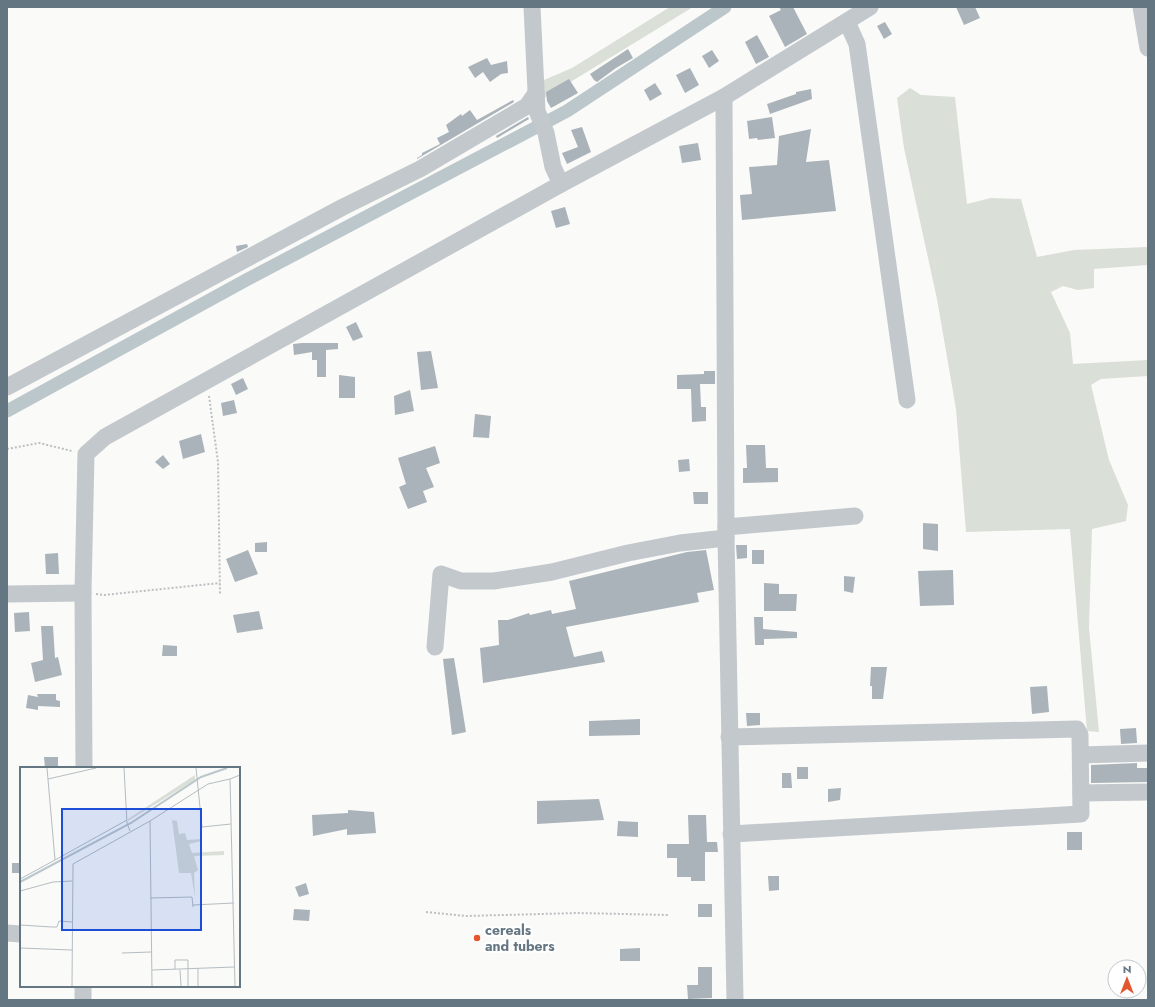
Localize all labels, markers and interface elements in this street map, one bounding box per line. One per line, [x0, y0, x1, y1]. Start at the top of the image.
inset map [20, 767, 240, 987]
place label: cereals and tubers [485, 920, 555, 956]
marker: cereals and tubers [472, 933, 482, 943]
north arrow [1107, 959, 1147, 999]
text: N [1123, 961, 1131, 977]

